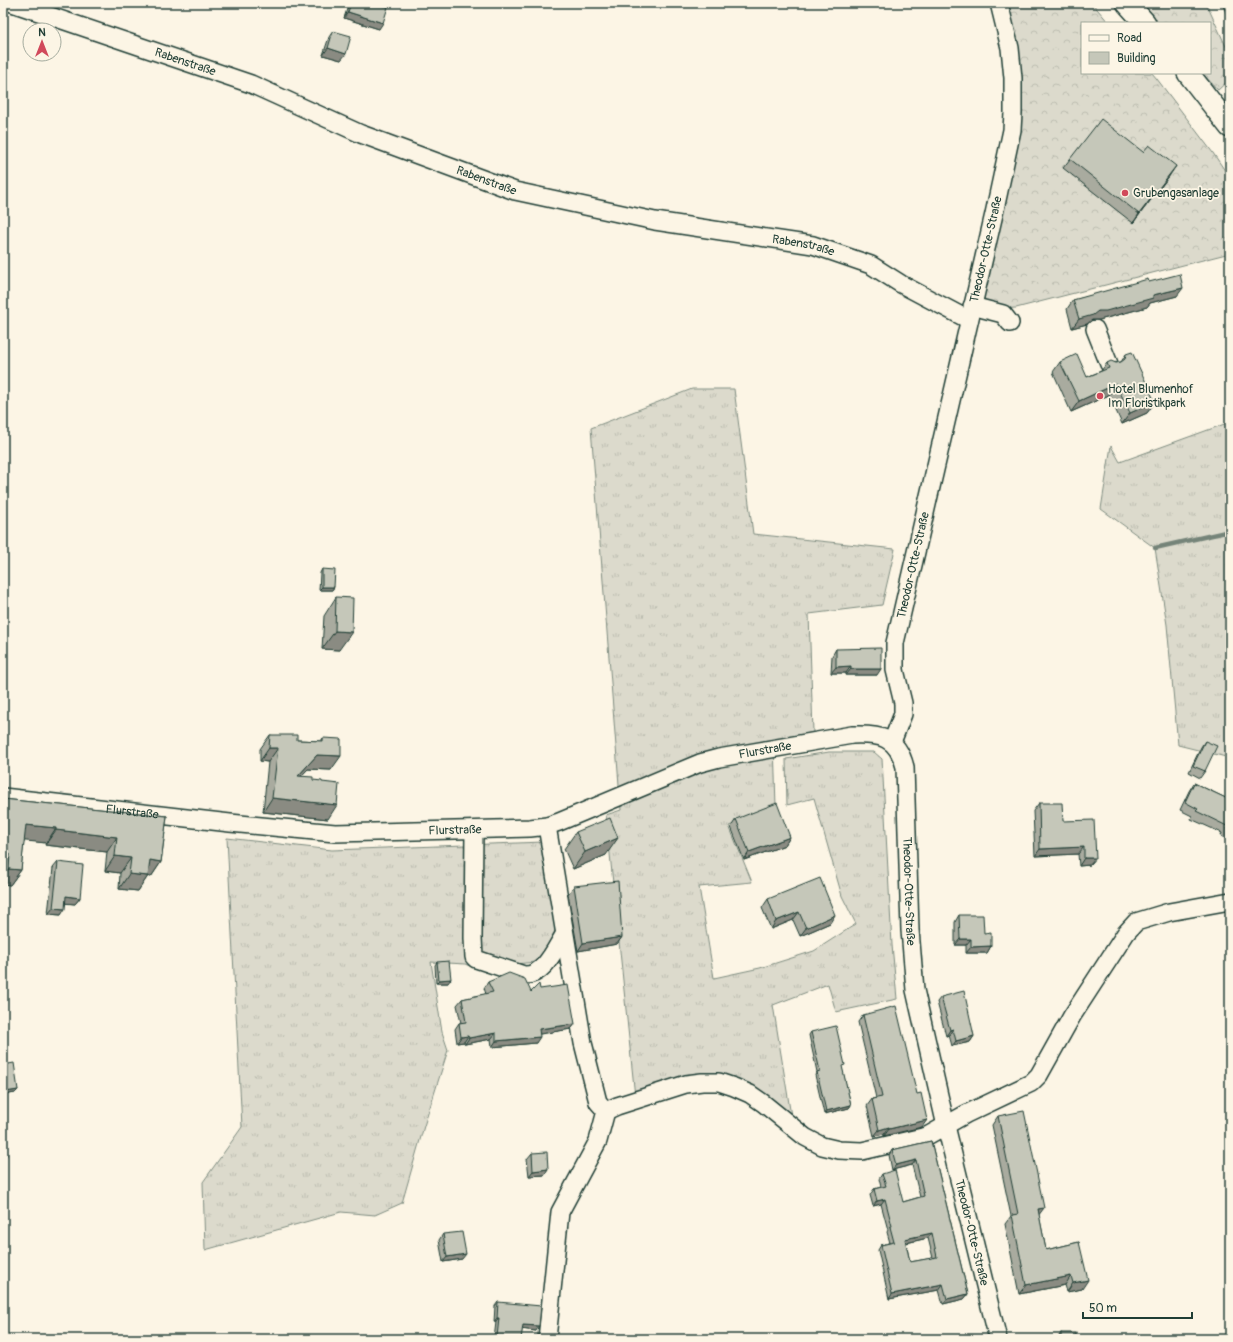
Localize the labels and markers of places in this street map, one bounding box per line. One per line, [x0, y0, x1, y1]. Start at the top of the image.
place label: Grubengasanlage [1133, 186, 1219, 201]
marker: Grubengasanlage [1120, 188, 1130, 198]
place label: Hotel Blumenhof Im Floristikpark [1108, 382, 1194, 411]
marker: Hotel Blumenhof Im Floristikpark [1095, 391, 1105, 401]

